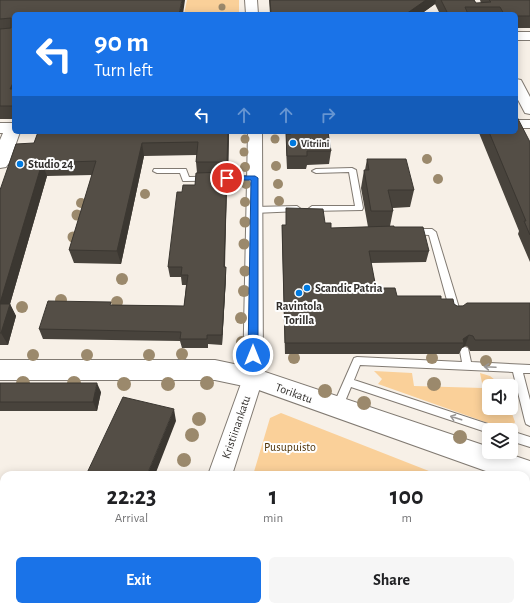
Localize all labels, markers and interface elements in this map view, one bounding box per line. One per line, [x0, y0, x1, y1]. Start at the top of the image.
icon: left [28, 28, 80, 80]
text: 90 m [94, 29, 149, 57]
text: Turn left [94, 62, 153, 80]
icon: left [191, 104, 213, 126]
icon: ahead [233, 104, 255, 126]
icon: ahead [275, 104, 297, 126]
icon: right [317, 104, 339, 126]
marker: Vitriini [288, 138, 298, 148]
place label: Vitriini [301, 139, 329, 149]
place label: Studio 24 [28, 158, 73, 170]
marker: Studio 24 [15, 159, 25, 169]
pin [210, 161, 244, 195]
icon: arrive [216, 167, 238, 189]
place label: Scandic Patria [315, 282, 383, 294]
marker: Scandic Patria [302, 283, 312, 293]
marker: Ravintola Torilla [294, 288, 304, 298]
place label: Ravintola Torilla [276, 300, 322, 326]
position arrow [232, 334, 274, 376]
one-way arrow [484, 363, 497, 371]
map controls [482, 379, 518, 459]
button: sound [482, 379, 518, 415]
street label: Torikatu [274, 381, 314, 405]
street label: Kristiinankatu [220, 394, 252, 460]
one-way arrow [450, 414, 463, 421]
button: layers [482, 423, 518, 459]
park label: Pusupuisto [264, 441, 316, 453]
text: 22:23 [107, 485, 156, 509]
text: 1 [269, 485, 277, 509]
text: 100 [390, 485, 423, 509]
text: Arrival [115, 512, 148, 525]
text: min [263, 512, 283, 525]
text: m [401, 512, 412, 525]
button: Exit [16, 557, 261, 603]
button: Share [269, 557, 514, 603]

